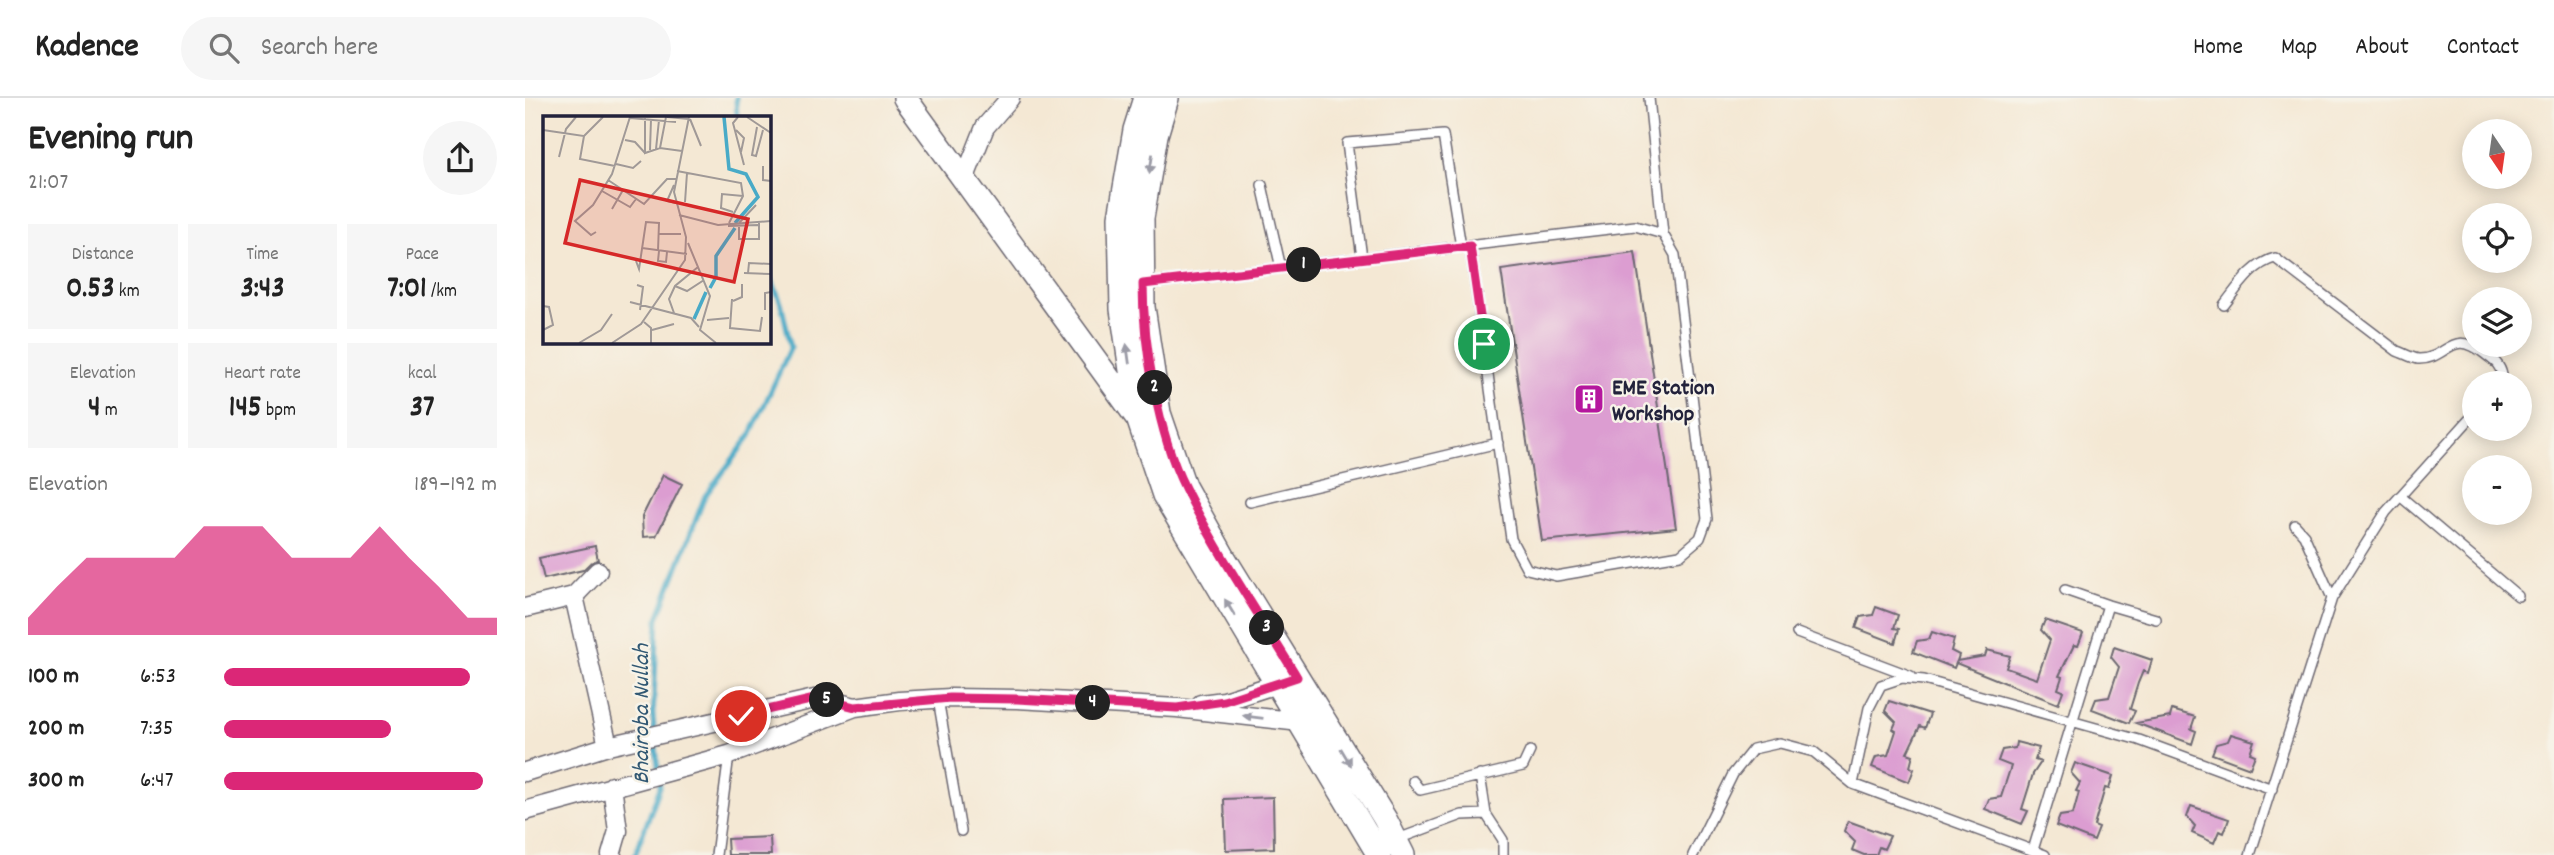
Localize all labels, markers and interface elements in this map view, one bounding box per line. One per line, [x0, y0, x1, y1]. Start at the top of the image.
search box [181, 17, 671, 80]
text: Kadence [35, 25, 139, 72]
icon: search [205, 29, 243, 67]
text: Search here [261, 30, 378, 67]
text: Home [2193, 31, 2243, 65]
text: Map [2281, 31, 2317, 65]
text: About [2355, 31, 2409, 65]
text: Contact [2447, 31, 2519, 65]
text: Evening run [28, 113, 193, 168]
inset map [543, 116, 770, 343]
north arrow [2462, 119, 2532, 189]
map controls [2462, 119, 2532, 525]
button: share [423, 121, 497, 195]
one-way arrow [1145, 153, 1156, 175]
text: 21:07 [28, 167, 68, 200]
button: locate [2462, 203, 2532, 273]
text: Distance [72, 242, 134, 269]
text: Time [246, 242, 279, 269]
text: Pace [405, 242, 439, 269]
pin: 1 [1287, 248, 1321, 282]
text: 1 [1301, 251, 1306, 278]
text: 0.53 [66, 269, 115, 312]
text: 3:43 [240, 269, 285, 312]
text: 7:01 [387, 269, 427, 312]
text: km [115, 279, 140, 306]
text: /km [427, 279, 457, 306]
button: layers [2462, 287, 2532, 357]
pin [1454, 314, 1514, 374]
icon: arrive [1465, 325, 1503, 363]
one-way arrow [1123, 343, 1134, 365]
text: Elevation [70, 361, 136, 388]
text: Heart rate [224, 361, 301, 388]
text: kcal [408, 361, 437, 388]
pin: 2 [1137, 370, 1173, 406]
button: + [2462, 371, 2532, 441]
place label: EME Station Workshop [1612, 373, 1715, 432]
text: 2 [1150, 374, 1159, 401]
building icon: EME Station Workshop [1572, 382, 1606, 416]
text: 4 [88, 388, 100, 431]
text: 145 [229, 388, 262, 431]
text: 37 [410, 388, 435, 431]
text: m [100, 398, 118, 425]
text: bpm [262, 398, 296, 425]
button: − [2462, 455, 2532, 525]
text: Elevation [28, 469, 108, 502]
text: 189–192 m [414, 469, 497, 502]
one-way arrow [1224, 598, 1236, 617]
pin: 3 [1249, 610, 1285, 646]
text: 3 [1262, 614, 1271, 641]
water label: Bhairoba Nullah [626, 643, 660, 784]
text: 100 m [28, 661, 79, 694]
text: 6:53 [140, 661, 176, 694]
pin: 5 [809, 682, 845, 718]
pin [711, 686, 771, 746]
text: 5 [822, 686, 831, 713]
pin: 4 [1075, 686, 1111, 720]
text: 4 [1089, 689, 1096, 716]
icon: check [722, 697, 760, 735]
one-way arrow [1242, 711, 1264, 722]
text: 200 m [28, 713, 84, 746]
text: 7:35 [140, 713, 174, 746]
one-way arrow [1340, 747, 1353, 767]
text: 300 m [28, 765, 84, 798]
text: 6:47 [140, 765, 173, 798]

